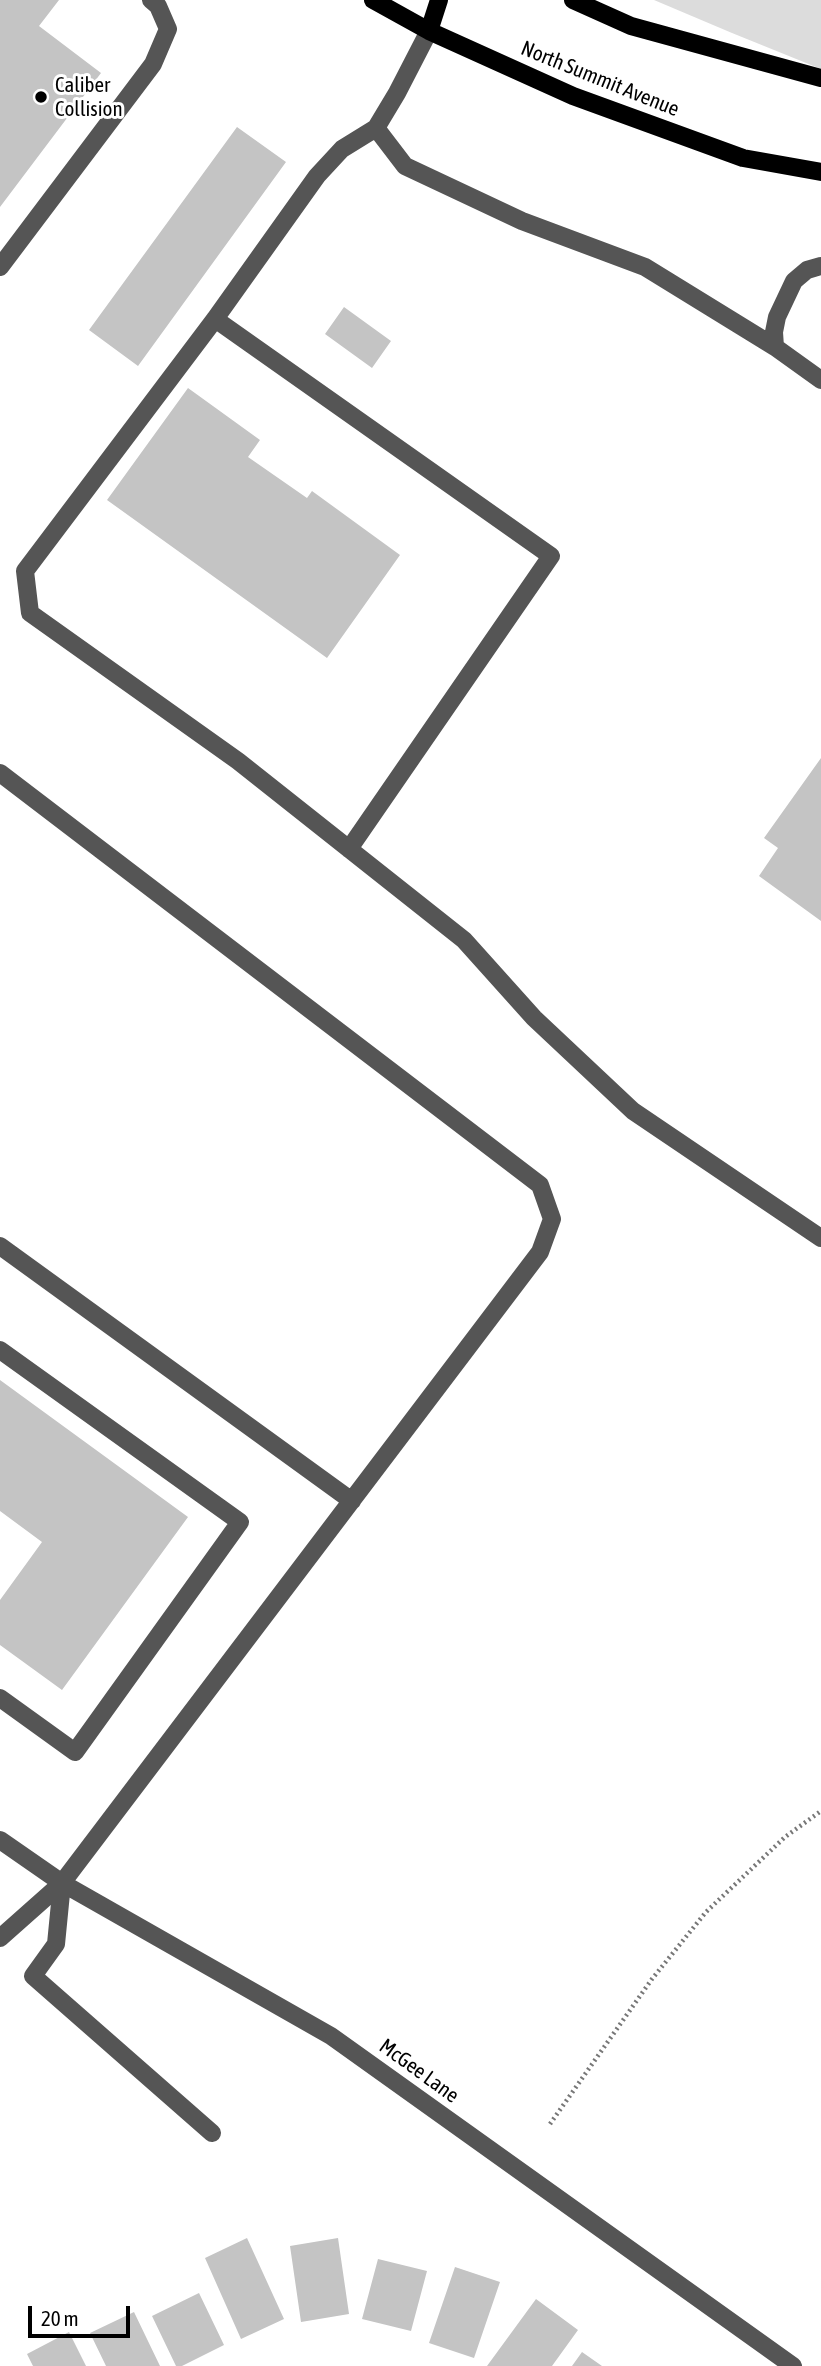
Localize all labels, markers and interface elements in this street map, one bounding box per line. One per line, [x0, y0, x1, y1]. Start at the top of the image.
street label: North Summit Avenue [517, 36, 683, 122]
place label: Caliber Collision [55, 72, 123, 122]
marker: Caliber Collision [33, 89, 49, 105]
street label: McGee Lane [374, 2034, 464, 2108]
scale bar [32, 2292, 133, 2336]
text: 20 m [41, 2306, 79, 2330]

